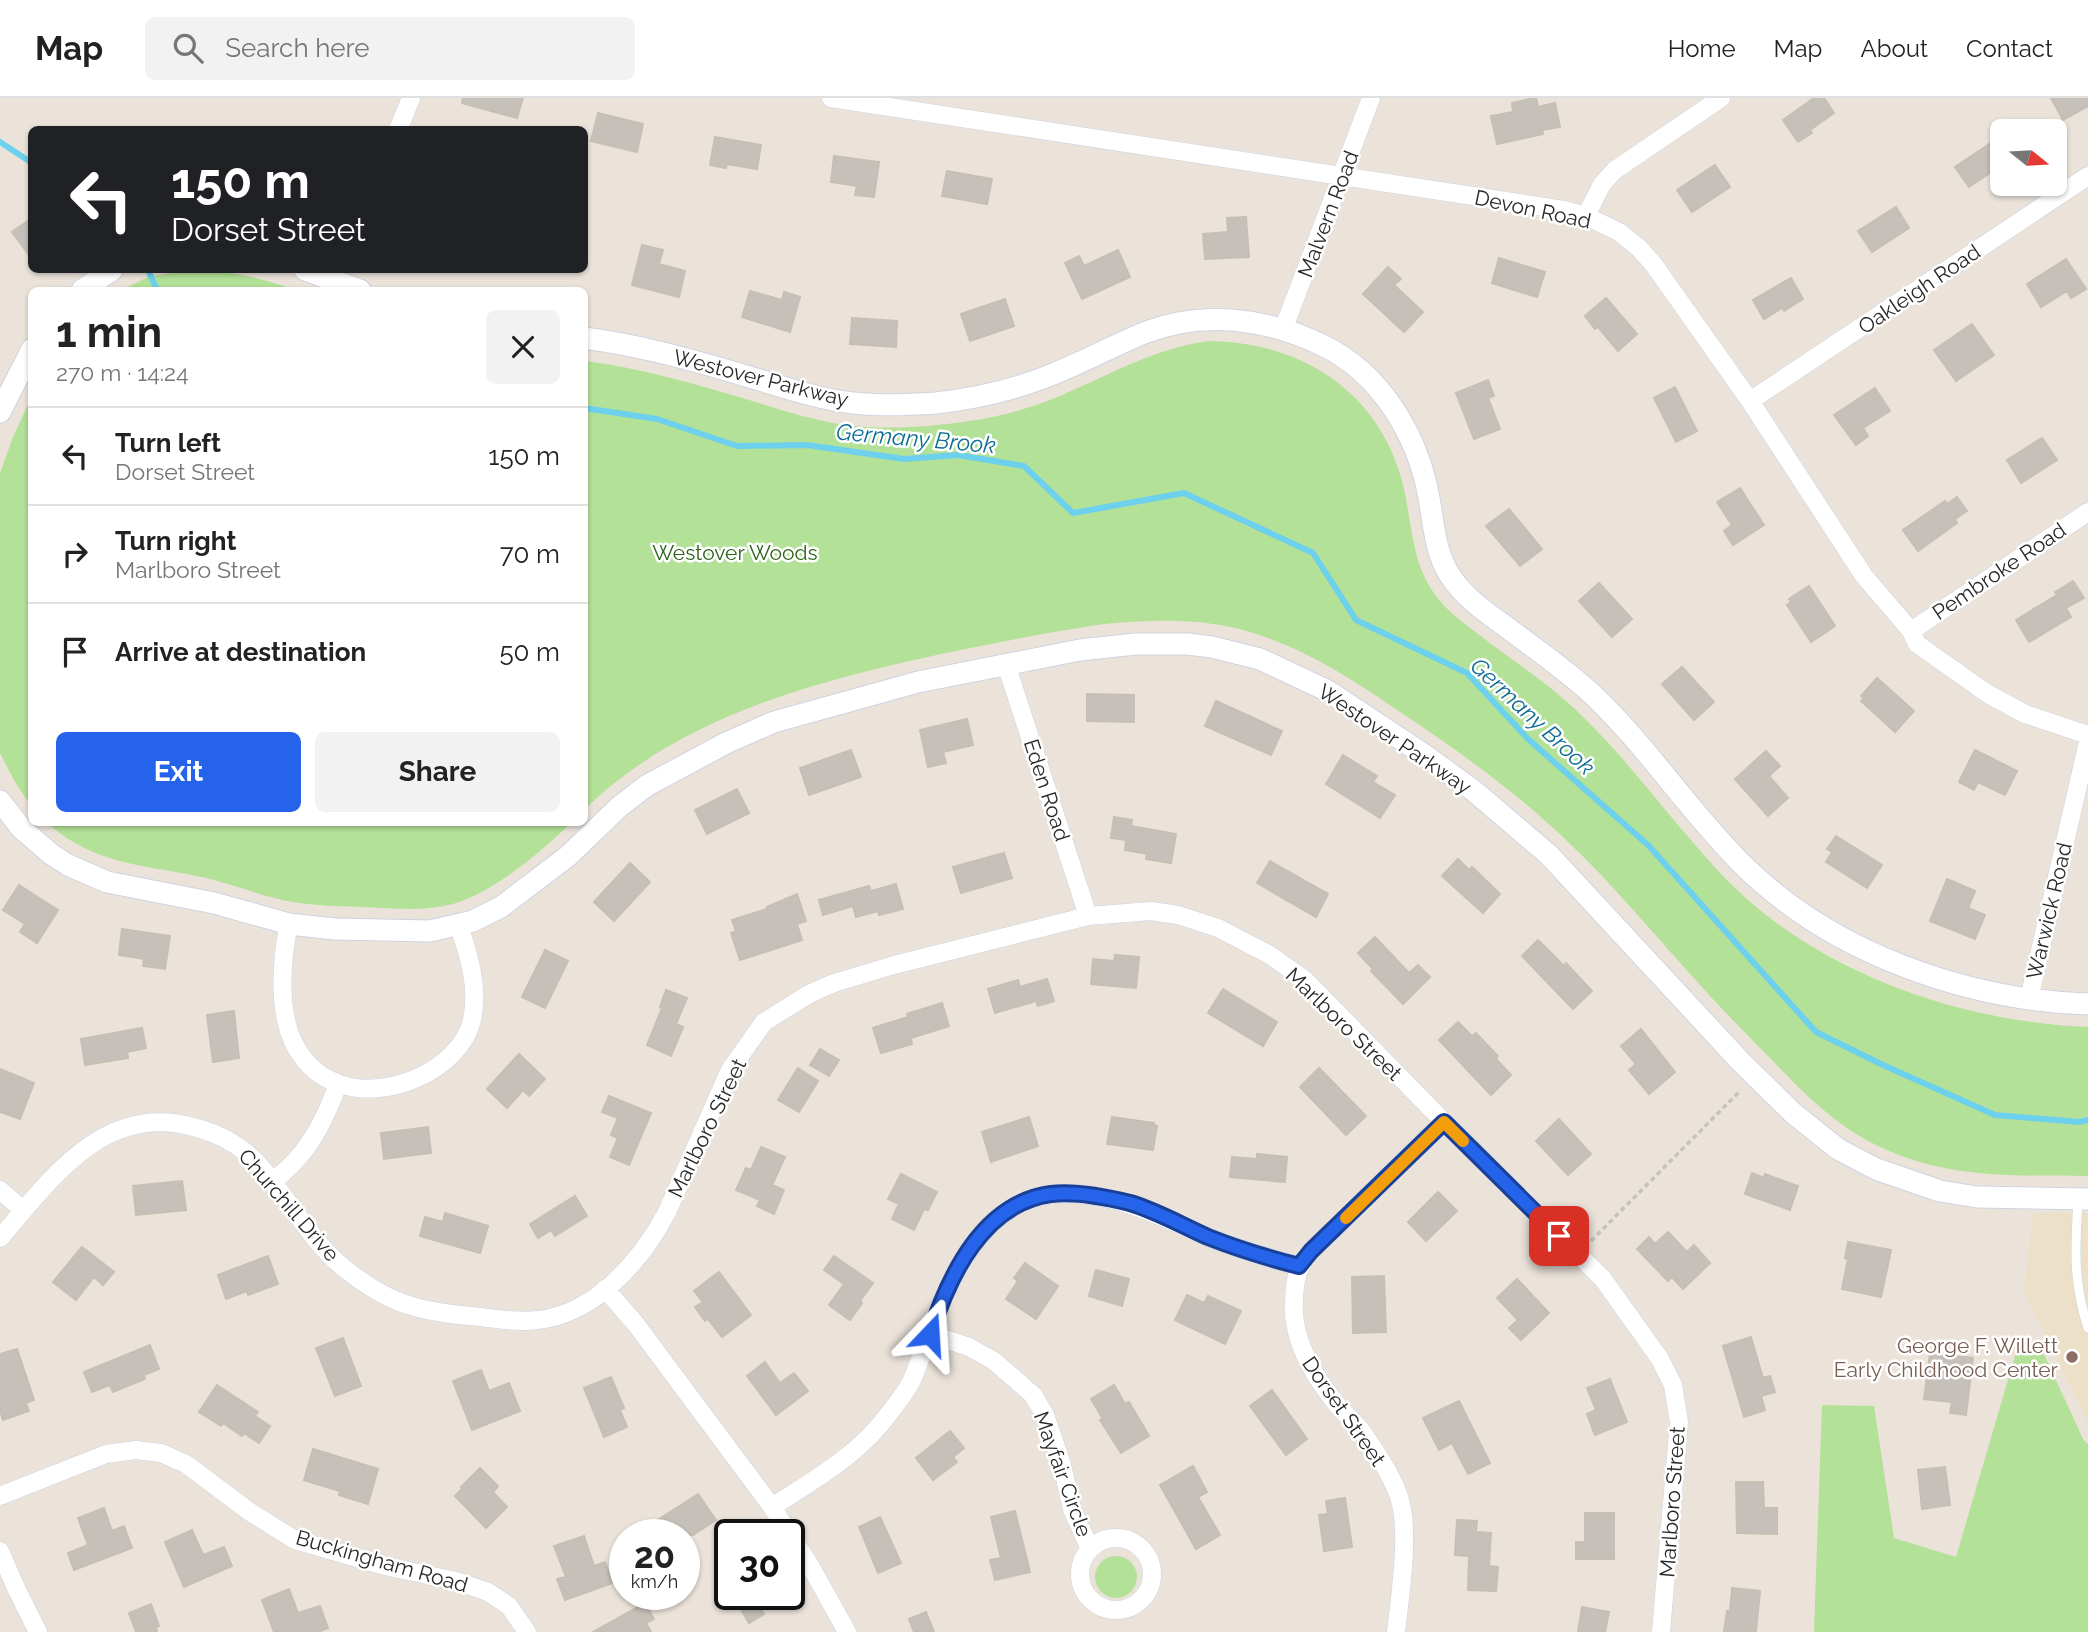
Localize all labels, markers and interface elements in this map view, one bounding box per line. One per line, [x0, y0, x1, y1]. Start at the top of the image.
search box [145, 17, 635, 80]
text: Map [35, 29, 103, 68]
icon: search [169, 29, 207, 67]
text: Search here [225, 33, 370, 63]
text: Home [1668, 34, 1736, 63]
text: Map [1774, 34, 1822, 63]
text: About [1860, 34, 1928, 63]
text: Contact [1966, 34, 2053, 63]
north arrow [1990, 119, 2067, 196]
map controls [1990, 119, 2067, 196]
street label: Malvern Road [1292, 147, 1364, 281]
text: 150 m [171, 152, 310, 209]
icon: left [56, 154, 147, 245]
street label: Devon Road [1473, 184, 1593, 234]
text: Dorset Street [171, 211, 366, 248]
street label: Oakleigh Road [1853, 239, 1985, 339]
text: 1 min [56, 308, 162, 357]
button: close [486, 310, 560, 384]
street label: Westover Parkway [671, 344, 851, 412]
text: 270 m · 14:24 [56, 359, 189, 386]
water label: Germany Brook [835, 418, 997, 458]
text: Turn left [115, 428, 221, 458]
icon: left [56, 437, 94, 475]
text: 150 m [488, 441, 560, 471]
text: Dorset Street [115, 458, 255, 485]
street label: Pembroke Road [1928, 517, 2070, 625]
text: Turn right [115, 526, 236, 556]
icon: right [56, 535, 94, 573]
text: 70 m [500, 539, 560, 569]
park label: Westover Woods [652, 540, 818, 565]
text: Marlboro Street [115, 556, 281, 583]
icon: arrive [56, 633, 94, 671]
text: Arrive at destination [115, 637, 366, 667]
text: 50 m [499, 637, 560, 667]
water label: Germany Brook [1465, 652, 1601, 780]
street label: Westover Parkway [1314, 678, 1476, 800]
button: Exit [56, 732, 301, 812]
button: Share [315, 732, 560, 812]
street label: Eden Road [1019, 736, 1075, 844]
street label: Warwick Road [2021, 840, 2077, 982]
street label: Marlboro Street [1281, 962, 1407, 1086]
street label: Marlboro Street [663, 1054, 751, 1202]
street label: Churchill Drive [233, 1144, 345, 1266]
pin [1529, 1206, 1589, 1266]
icon: arrive [1540, 1217, 1578, 1255]
position arrow [893, 1297, 967, 1371]
place label: George F. Willett Early Childhood Center [1834, 1333, 2059, 1382]
marker: George F. Willett Early Childhood Center [2064, 1349, 2080, 1365]
street label: Dorset Street [1297, 1351, 1391, 1471]
street label: Mayfair Circle [1029, 1408, 1097, 1540]
street label: Marlboro Street [1654, 1426, 1690, 1578]
speed limit sign: 30 [714, 1519, 805, 1610]
street label: Buckingham Road [293, 1525, 471, 1597]
text: 20 [634, 1535, 675, 1576]
text: km/h [631, 1571, 678, 1592]

